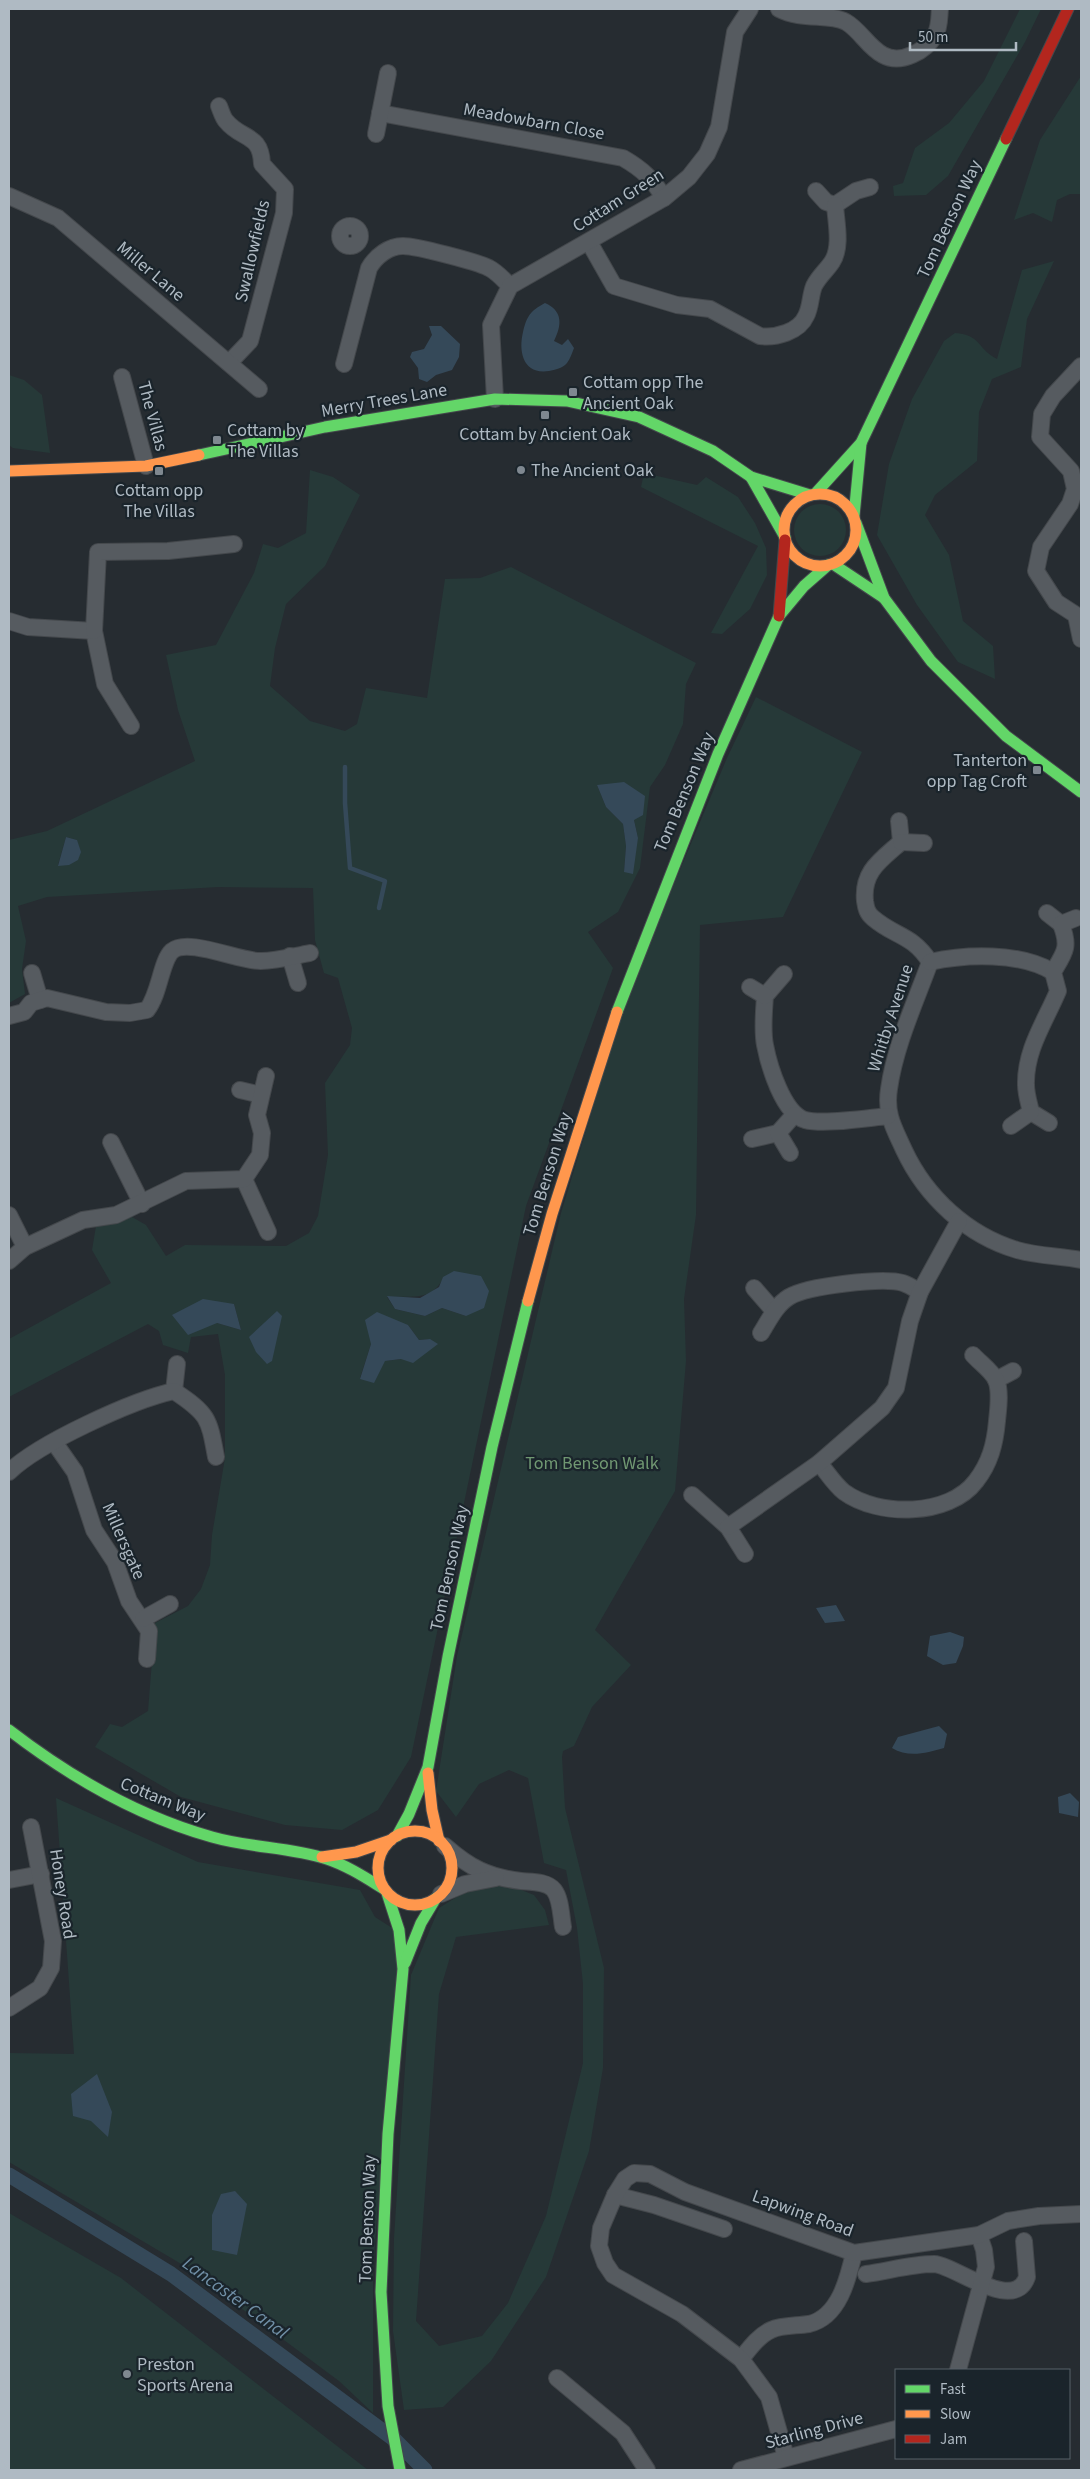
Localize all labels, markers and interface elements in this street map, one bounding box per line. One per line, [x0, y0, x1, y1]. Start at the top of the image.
scale bar [910, 20, 1016, 52]
text: 50 m [918, 27, 948, 48]
street label: Meadowbarn Close [461, 97, 607, 146]
street label: Tom Benson Way [911, 155, 988, 283]
street label: Cottam Green [568, 162, 669, 238]
street label: Swallowfields [229, 198, 276, 305]
street label: Miller Lane [111, 235, 190, 307]
place label: Cottam opp The Ancient Oak [583, 370, 704, 416]
street label: Merry Trees Lane [319, 377, 449, 424]
street label: The Villas [131, 378, 174, 454]
marker: Cottam opp The Ancient Oak [567, 386, 579, 398]
marker: Cottam by Ancient Oak [539, 409, 551, 421]
place label: Cottam by The Villas [227, 418, 305, 464]
place label: Cottam by Ancient Oak [459, 422, 631, 447]
marker: Cottam by The Villas [211, 434, 223, 446]
place label: The Ancient Oak [531, 458, 654, 483]
marker: The Ancient Oak [515, 464, 527, 476]
marker: Cottam opp The Villas [153, 465, 165, 477]
place label: Cottam opp The Villas [115, 478, 203, 524]
street label: Tom Benson Way [648, 728, 721, 856]
place label: Tanterton opp Tag Croft [927, 748, 1027, 794]
marker: Tanterton opp Tag Croft [1031, 764, 1043, 776]
street label: Whitby Avenue [861, 961, 920, 1075]
street label: Tom Benson Way [517, 1109, 578, 1239]
park label: Tom Benson Walk [525, 1451, 659, 1476]
street label: Millersgate [96, 1499, 152, 1584]
street label: Tom Benson Way [424, 1502, 475, 1633]
street label: Cottam Way [116, 1771, 210, 1828]
street label: Honey Road [43, 1847, 82, 1941]
street label: Tom Benson Way [353, 2154, 382, 2284]
street label: Lapwing Road [749, 2184, 857, 2243]
water label: Lancaster Canal [176, 2250, 294, 2346]
place label: Preston Sports Arena [137, 2352, 233, 2398]
marker: Preston Sports Arena [121, 2368, 133, 2380]
legend [895, 2369, 1070, 2459]
text: Fast [940, 2379, 966, 2400]
text: Slow [940, 2404, 971, 2425]
street label: Starling Drive [762, 2405, 866, 2456]
text: Jam [940, 2429, 967, 2450]

